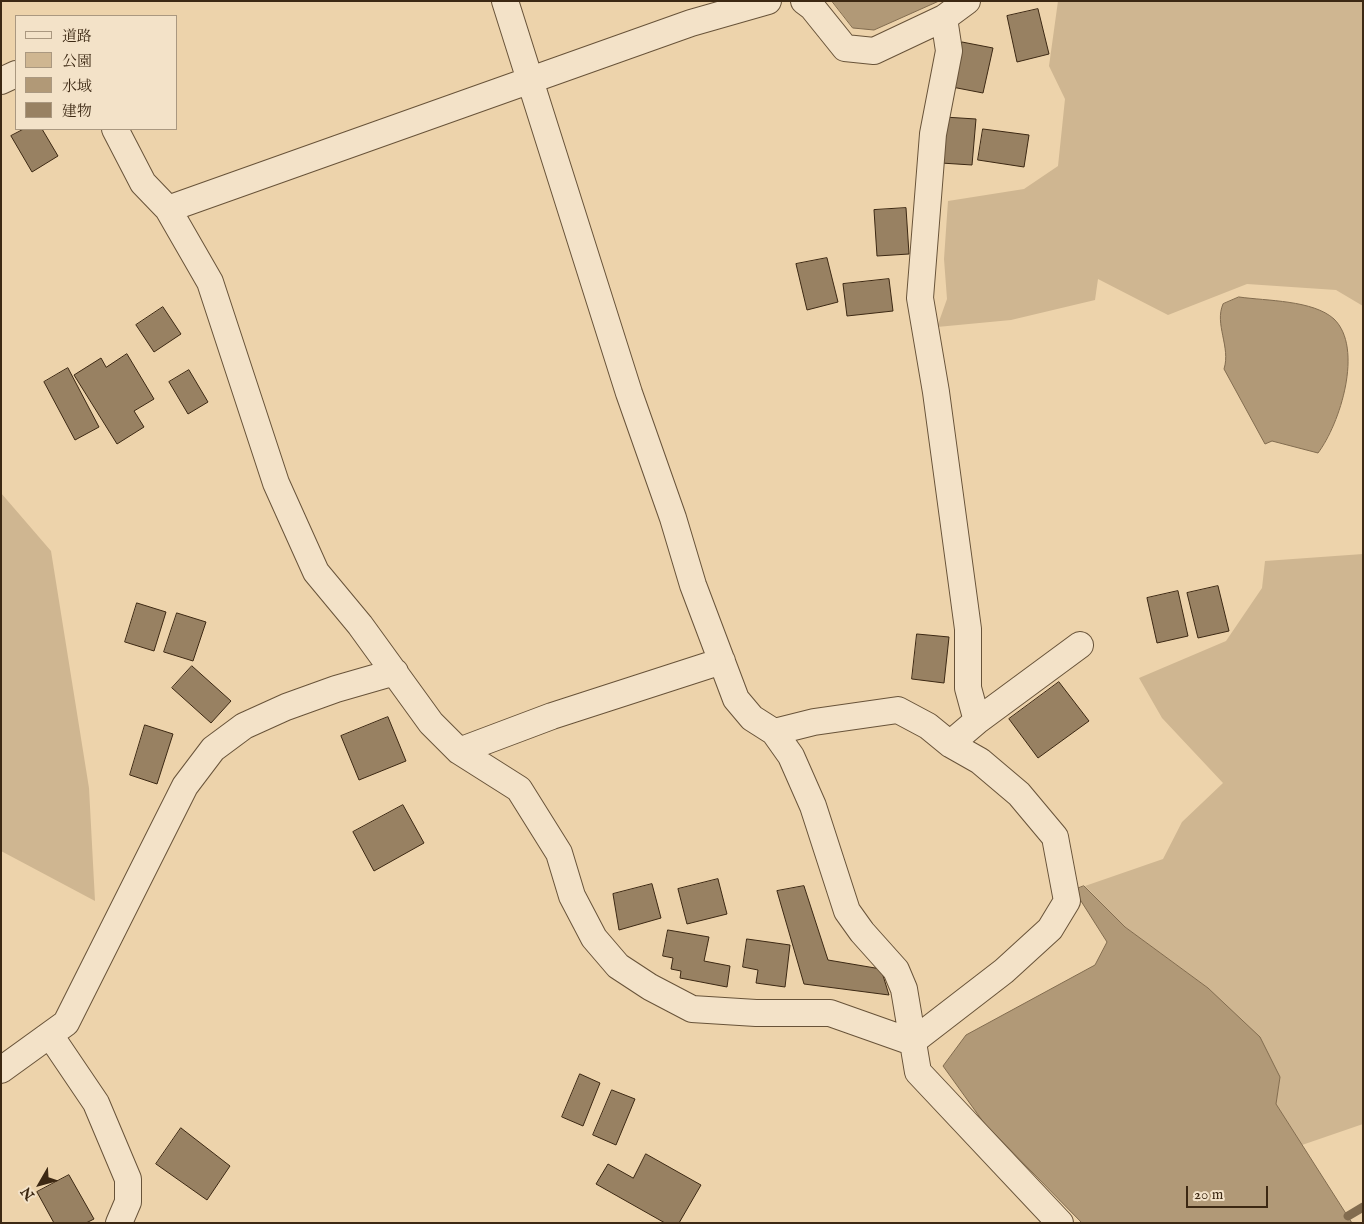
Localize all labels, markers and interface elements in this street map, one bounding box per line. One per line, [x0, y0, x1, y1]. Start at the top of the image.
legend [15, 15, 178, 130]
text: 道路 [62, 27, 92, 46]
text: 公園 [62, 52, 92, 71]
text: 水域 [62, 77, 92, 96]
text: 建物 [62, 102, 92, 121]
north arrow [15, 1159, 65, 1209]
scale bar [1189, 1176, 1272, 1208]
text: N [17, 1183, 39, 1204]
text: 20 m [1194, 1185, 1223, 1204]

